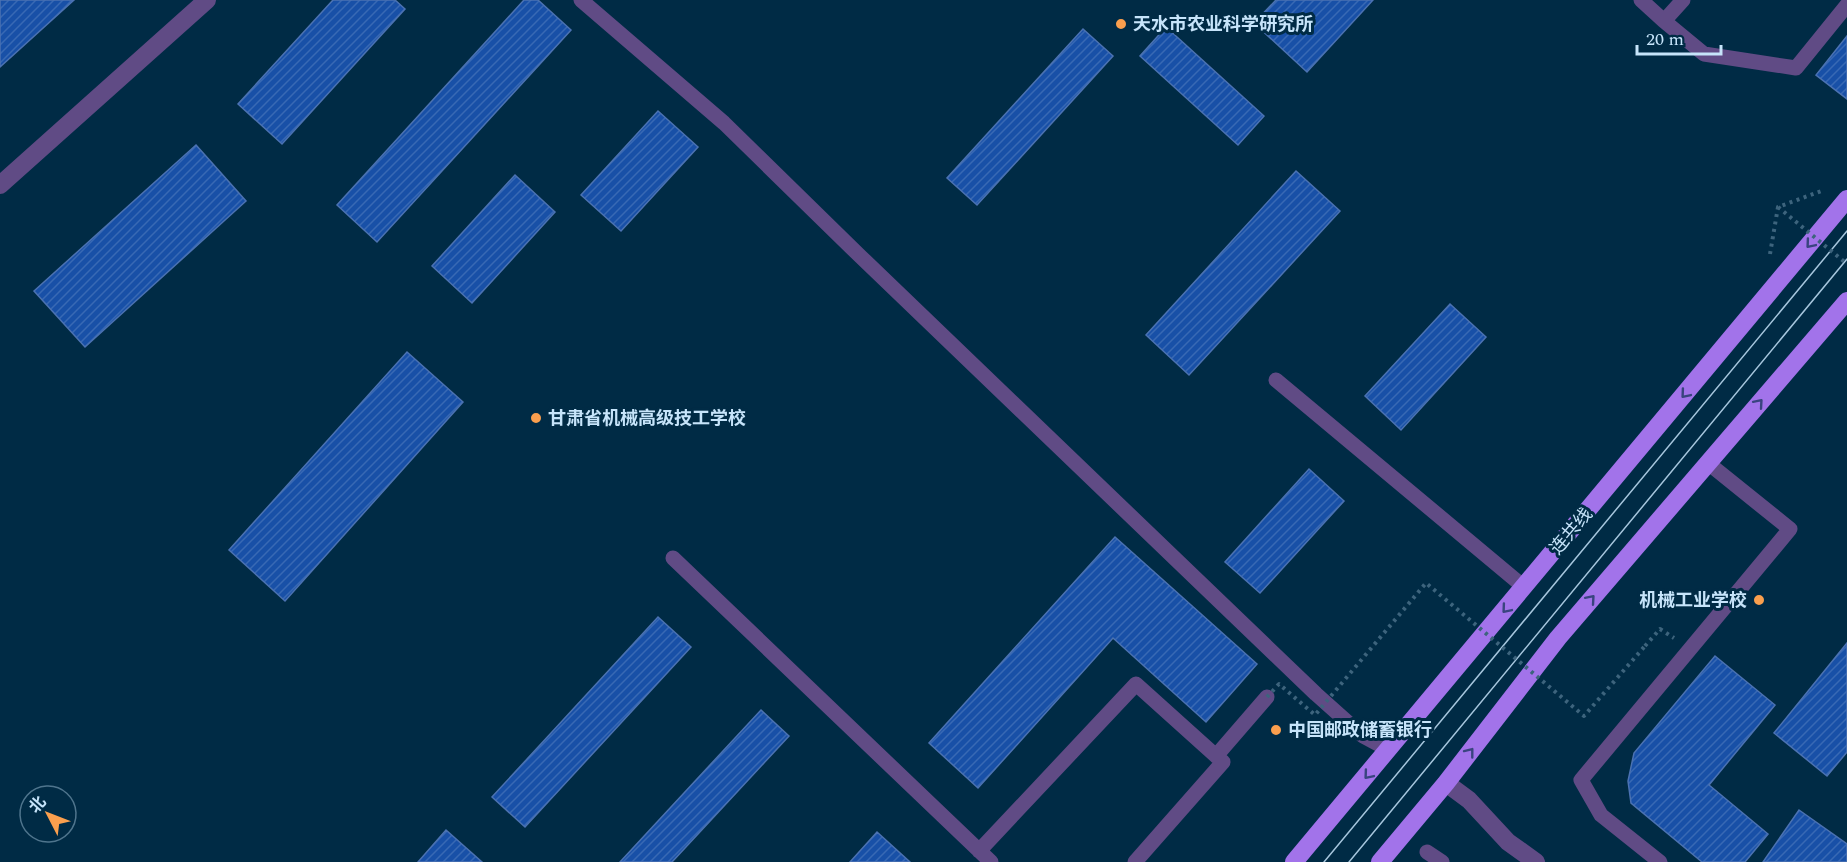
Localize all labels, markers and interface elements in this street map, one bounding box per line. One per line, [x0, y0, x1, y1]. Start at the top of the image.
place label: 天水市农业科学研究所 [1133, 11, 1313, 38]
marker: 天水市农业科学研究所 [1114, 17, 1128, 31]
scale bar [1637, 18, 1721, 56]
text: 20 m [1646, 26, 1684, 53]
one-way arrow [1806, 237, 1817, 248]
one-way arrow [1681, 387, 1692, 398]
one-way arrow [1752, 399, 1763, 410]
place label: 甘肃省机械高级技工学校 [548, 405, 746, 432]
marker: 甘肃省机械高级技工学校 [529, 411, 543, 425]
street label: 连共线 [1544, 502, 1599, 561]
place label: 机械工业学校 [1639, 587, 1747, 614]
marker: 机械工业学校 [1752, 593, 1766, 607]
one-way arrow [1584, 595, 1595, 606]
one-way arrow [1503, 602, 1514, 613]
place label: 中国邮政储蓄银行 [1288, 717, 1432, 744]
marker: 中国邮政储蓄银行 [1269, 723, 1283, 737]
one-way arrow [1463, 748, 1474, 759]
one-way arrow [1364, 768, 1375, 779]
north arrow [18, 784, 78, 844]
text: 北 [23, 791, 52, 819]

